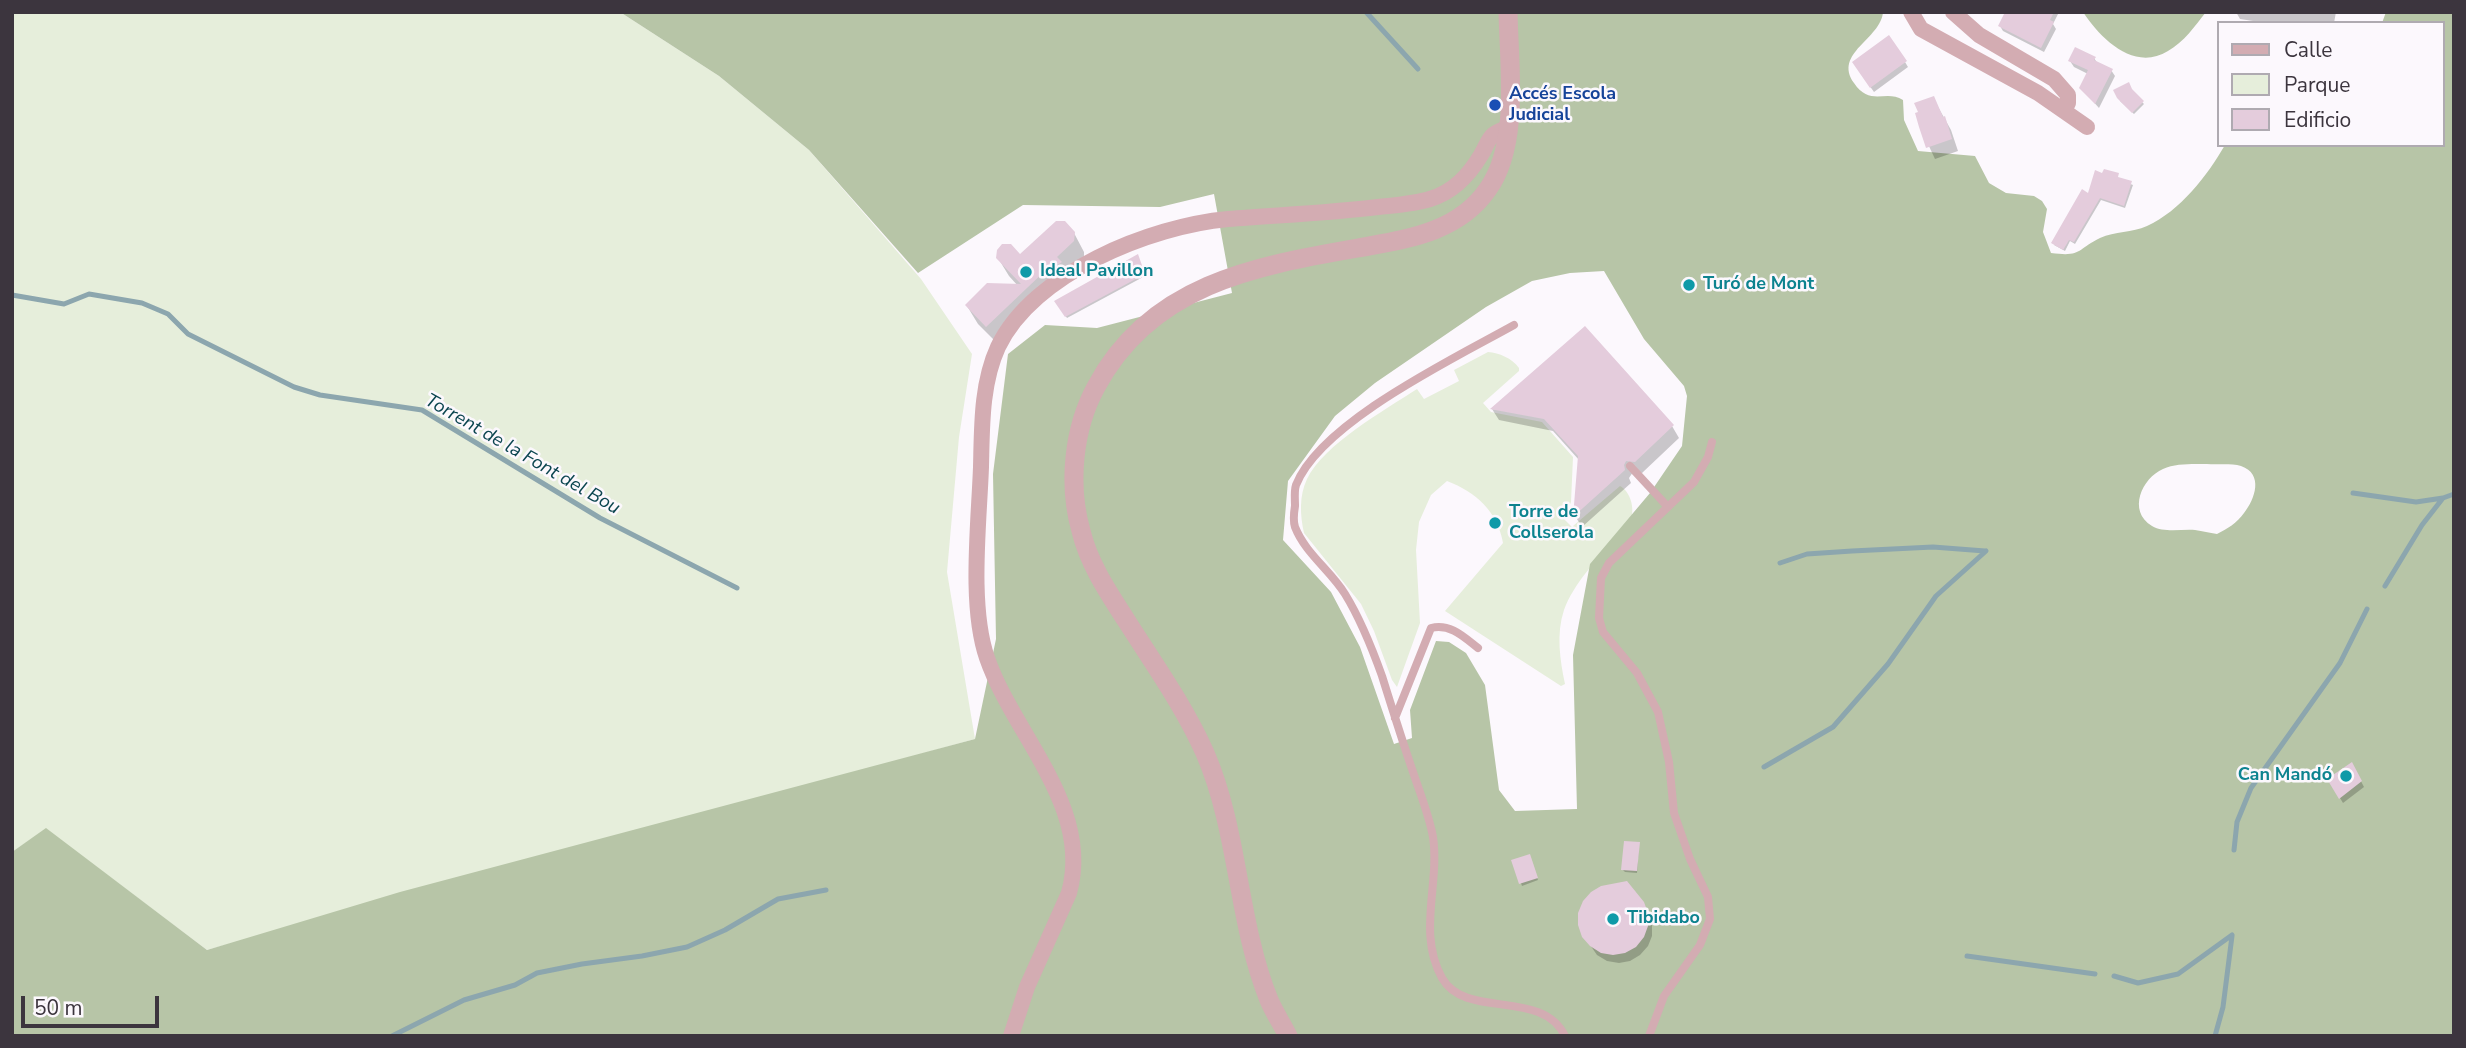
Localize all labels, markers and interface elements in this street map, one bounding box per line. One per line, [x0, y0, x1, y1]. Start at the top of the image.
legend [2218, 21, 2445, 147]
text: Calle [2284, 36, 2332, 64]
text: Parque [2284, 71, 2351, 99]
place label: Accés Escola Judicial [1509, 84, 1616, 126]
marker: Accés Escola Judicial [1487, 97, 1503, 113]
text: Edificio [2284, 106, 2351, 134]
place label: Ideal Pavillon [1040, 261, 1154, 283]
marker: Ideal Pavillon [1018, 264, 1034, 280]
place label: Turó de Mont [1703, 274, 1814, 296]
marker: Turó de Mont [1681, 277, 1697, 293]
water label: Torrent de la Font del Bou [420, 390, 624, 520]
place label: Torre de Collserola [1509, 502, 1594, 544]
marker: Torre de Collserola [1487, 515, 1503, 531]
place label: Can Mandó [2238, 765, 2332, 787]
marker: Can Mandó [2338, 768, 2354, 784]
place label: Tibidabo [1627, 908, 1700, 930]
marker: Tibidabo [1605, 911, 1621, 927]
scale bar [24, 982, 163, 1026]
text: 50 m [34, 994, 83, 1022]

